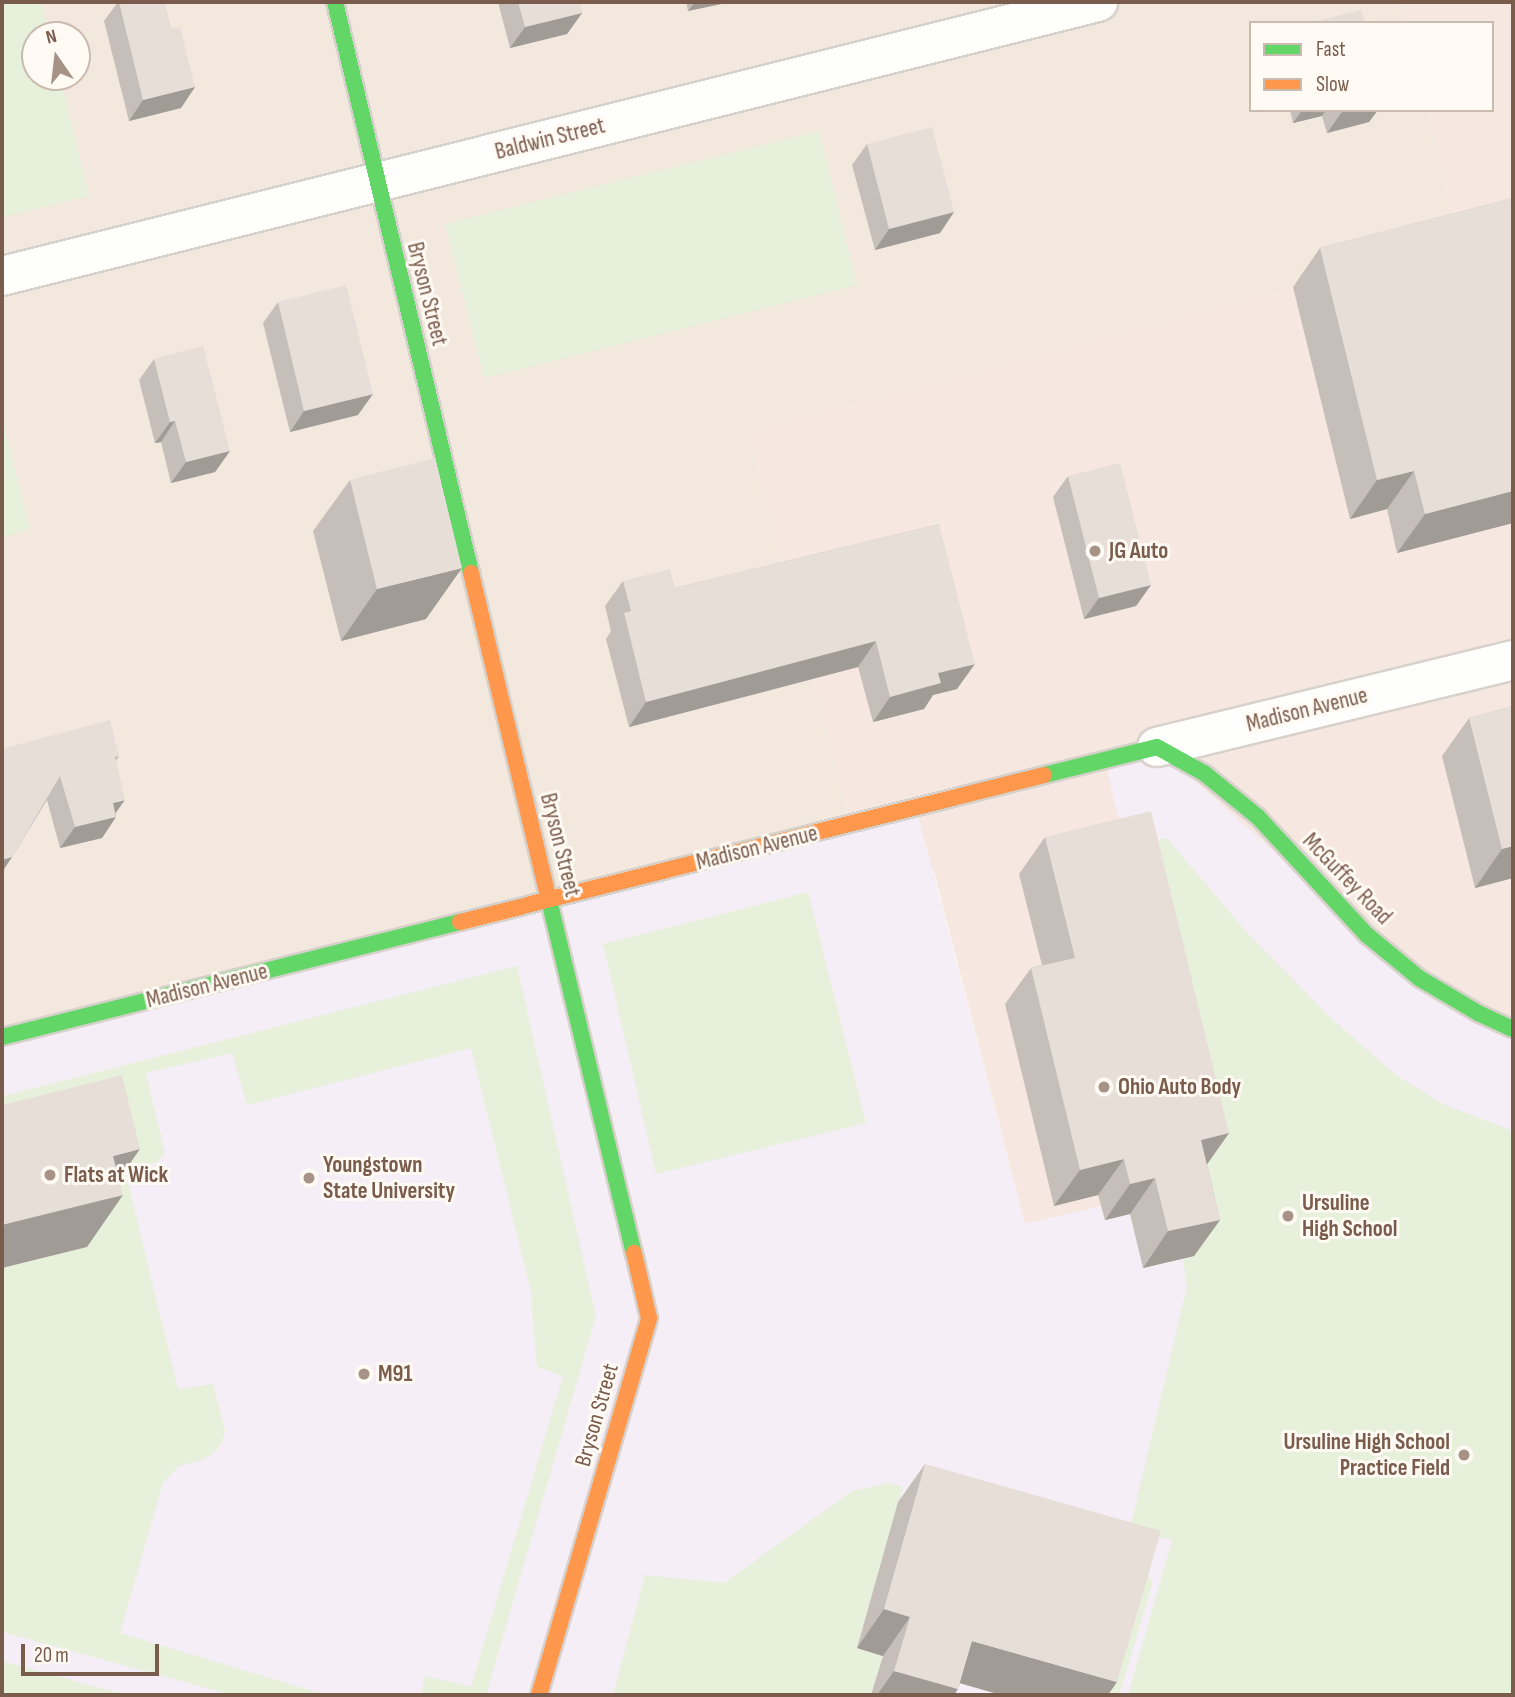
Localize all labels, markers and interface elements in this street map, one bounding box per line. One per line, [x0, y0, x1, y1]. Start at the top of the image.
north arrow [21, 21, 91, 91]
legend [1249, 21, 1494, 112]
text: N [44, 25, 59, 49]
text: Fast [1316, 37, 1346, 62]
text: Slow [1316, 72, 1349, 97]
street label: Baldwin Street [492, 112, 608, 166]
street label: Bryson Street [401, 239, 453, 349]
place label: JG Auto [1109, 537, 1168, 565]
marker: JG Auto [1087, 543, 1103, 559]
street label: Madison Avenue [1244, 682, 1370, 738]
street label: Bryson Street [534, 790, 586, 900]
street label: Madison Avenue [694, 820, 820, 876]
street label: McGuffey Road [1297, 827, 1397, 931]
street label: Madison Avenue [144, 958, 270, 1014]
place label: Ohio Auto Body [1118, 1073, 1241, 1101]
marker: Ohio Auto Body [1096, 1079, 1112, 1095]
place label: Youngstown State University [323, 1151, 455, 1205]
place label: Flats at Wick [64, 1161, 168, 1189]
marker: Flats at Wick [42, 1167, 58, 1183]
marker: Youngstown State University [301, 1170, 317, 1186]
place label: Ursuline High School [1302, 1189, 1397, 1243]
marker: Ursuline High School [1280, 1208, 1296, 1224]
place label: M91 [378, 1360, 412, 1388]
street label: Bryson Street [569, 1360, 625, 1470]
marker: M91 [356, 1366, 372, 1382]
place label: Ursuline High School Practice Field [1283, 1428, 1450, 1482]
marker: Ursuline High School Practice Field [1456, 1447, 1472, 1463]
scale bar [24, 1630, 163, 1674]
text: 20 m [34, 1643, 69, 1668]

